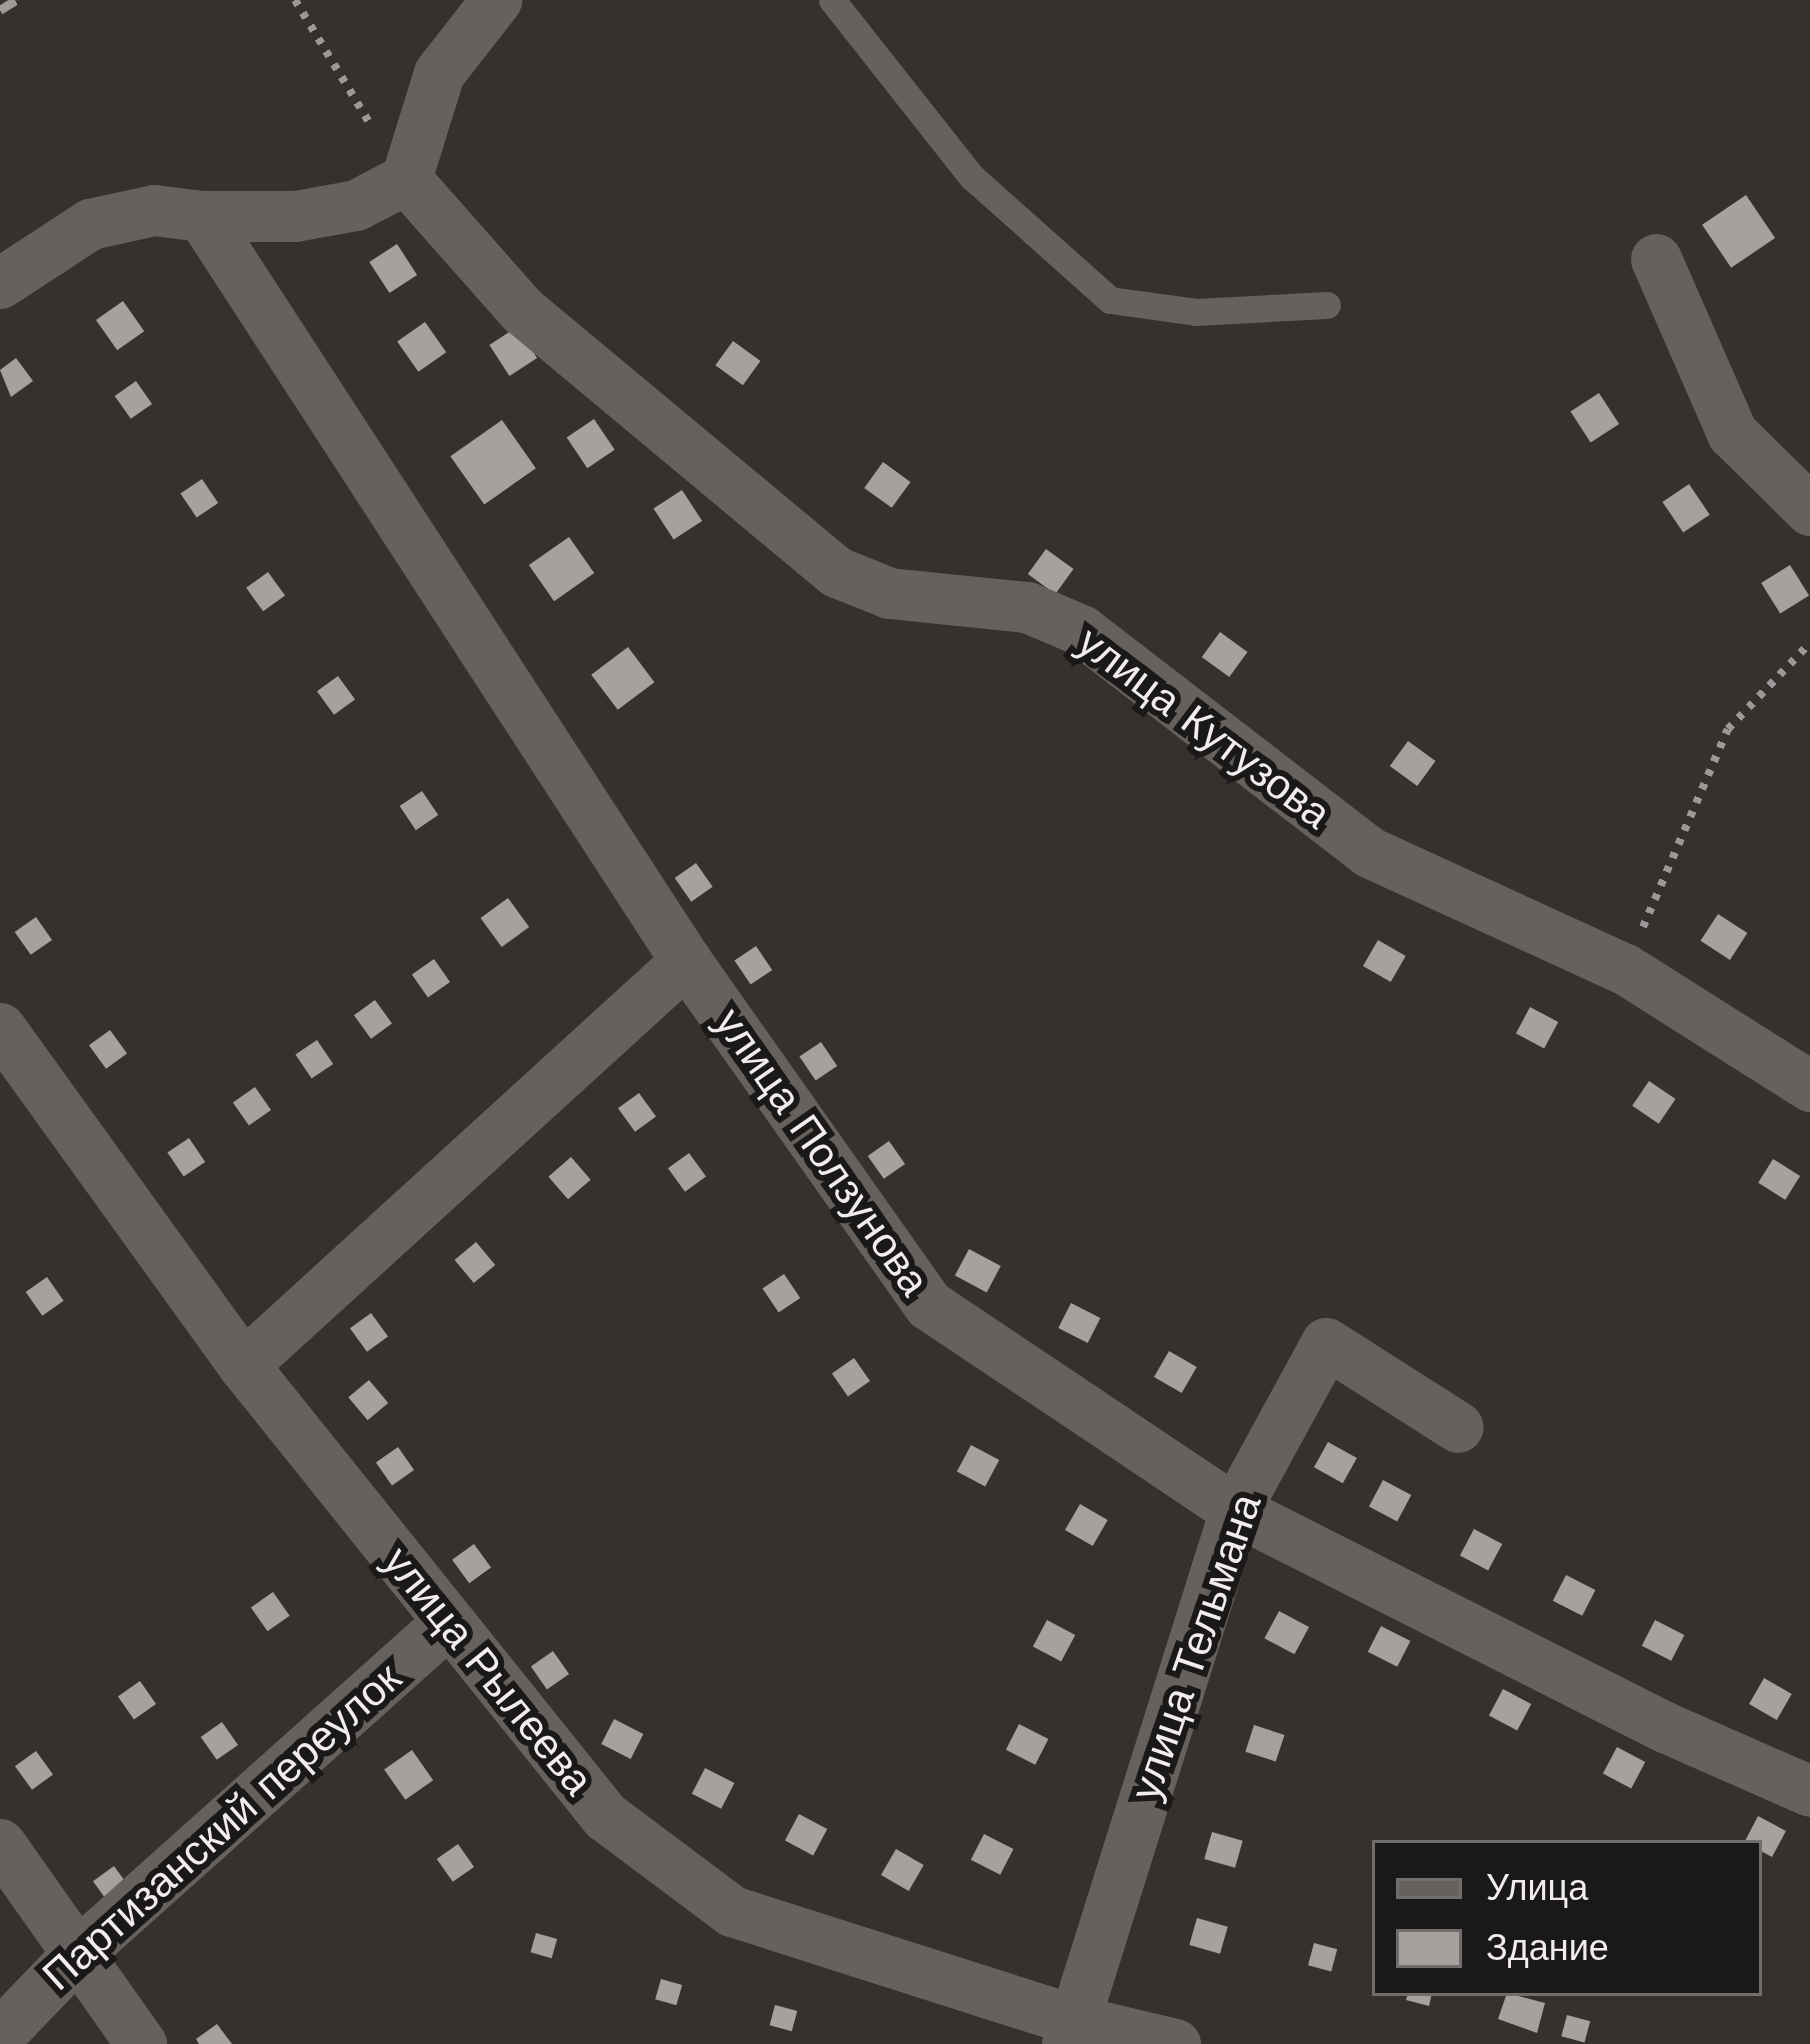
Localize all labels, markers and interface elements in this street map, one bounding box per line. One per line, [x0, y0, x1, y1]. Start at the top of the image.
street label: улица Кутузова [1068, 617, 1340, 839]
street label: улица Ползунова [704, 999, 940, 1305]
street label: улица Тельмана [1120, 1487, 1272, 1807]
street label: улица Рылеева [373, 1537, 603, 1805]
street label: Партизанский переулок [33, 1653, 411, 2001]
legend [1372, 1840, 1762, 1996]
text: Улица [1486, 1867, 1588, 1909]
text: Здание [1486, 1927, 1609, 1969]

